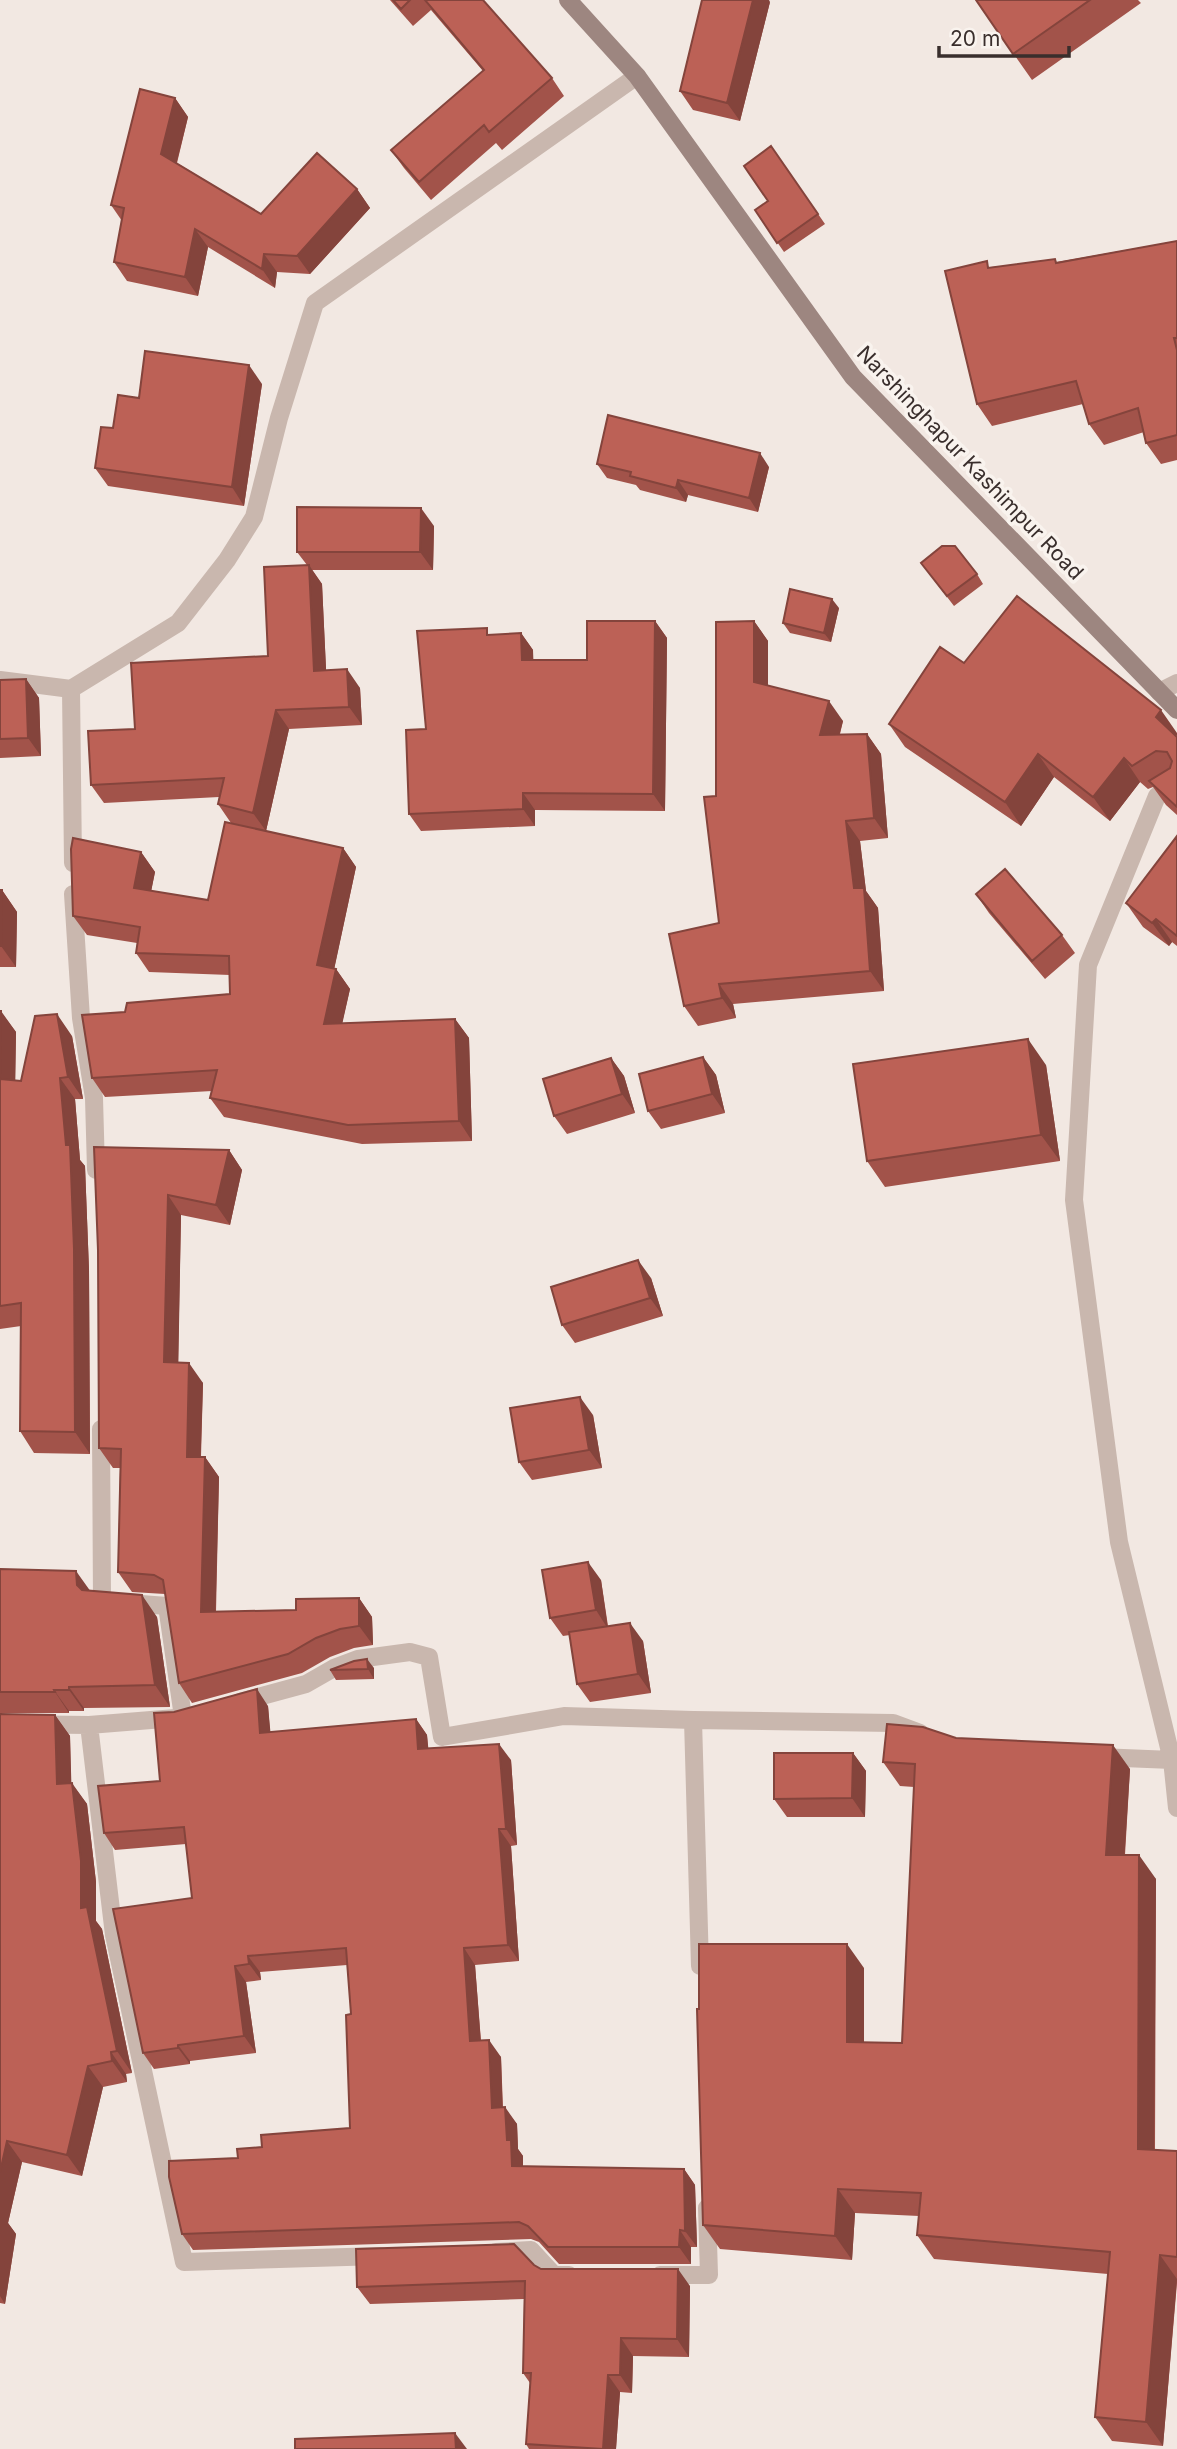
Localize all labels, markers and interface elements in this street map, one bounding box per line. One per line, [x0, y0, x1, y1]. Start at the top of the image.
scale bar [939, 14, 1068, 58]
text: 20 m [950, 26, 1000, 51]
street label: Narshinghapur Kashimpur Road [852, 341, 1089, 585]

